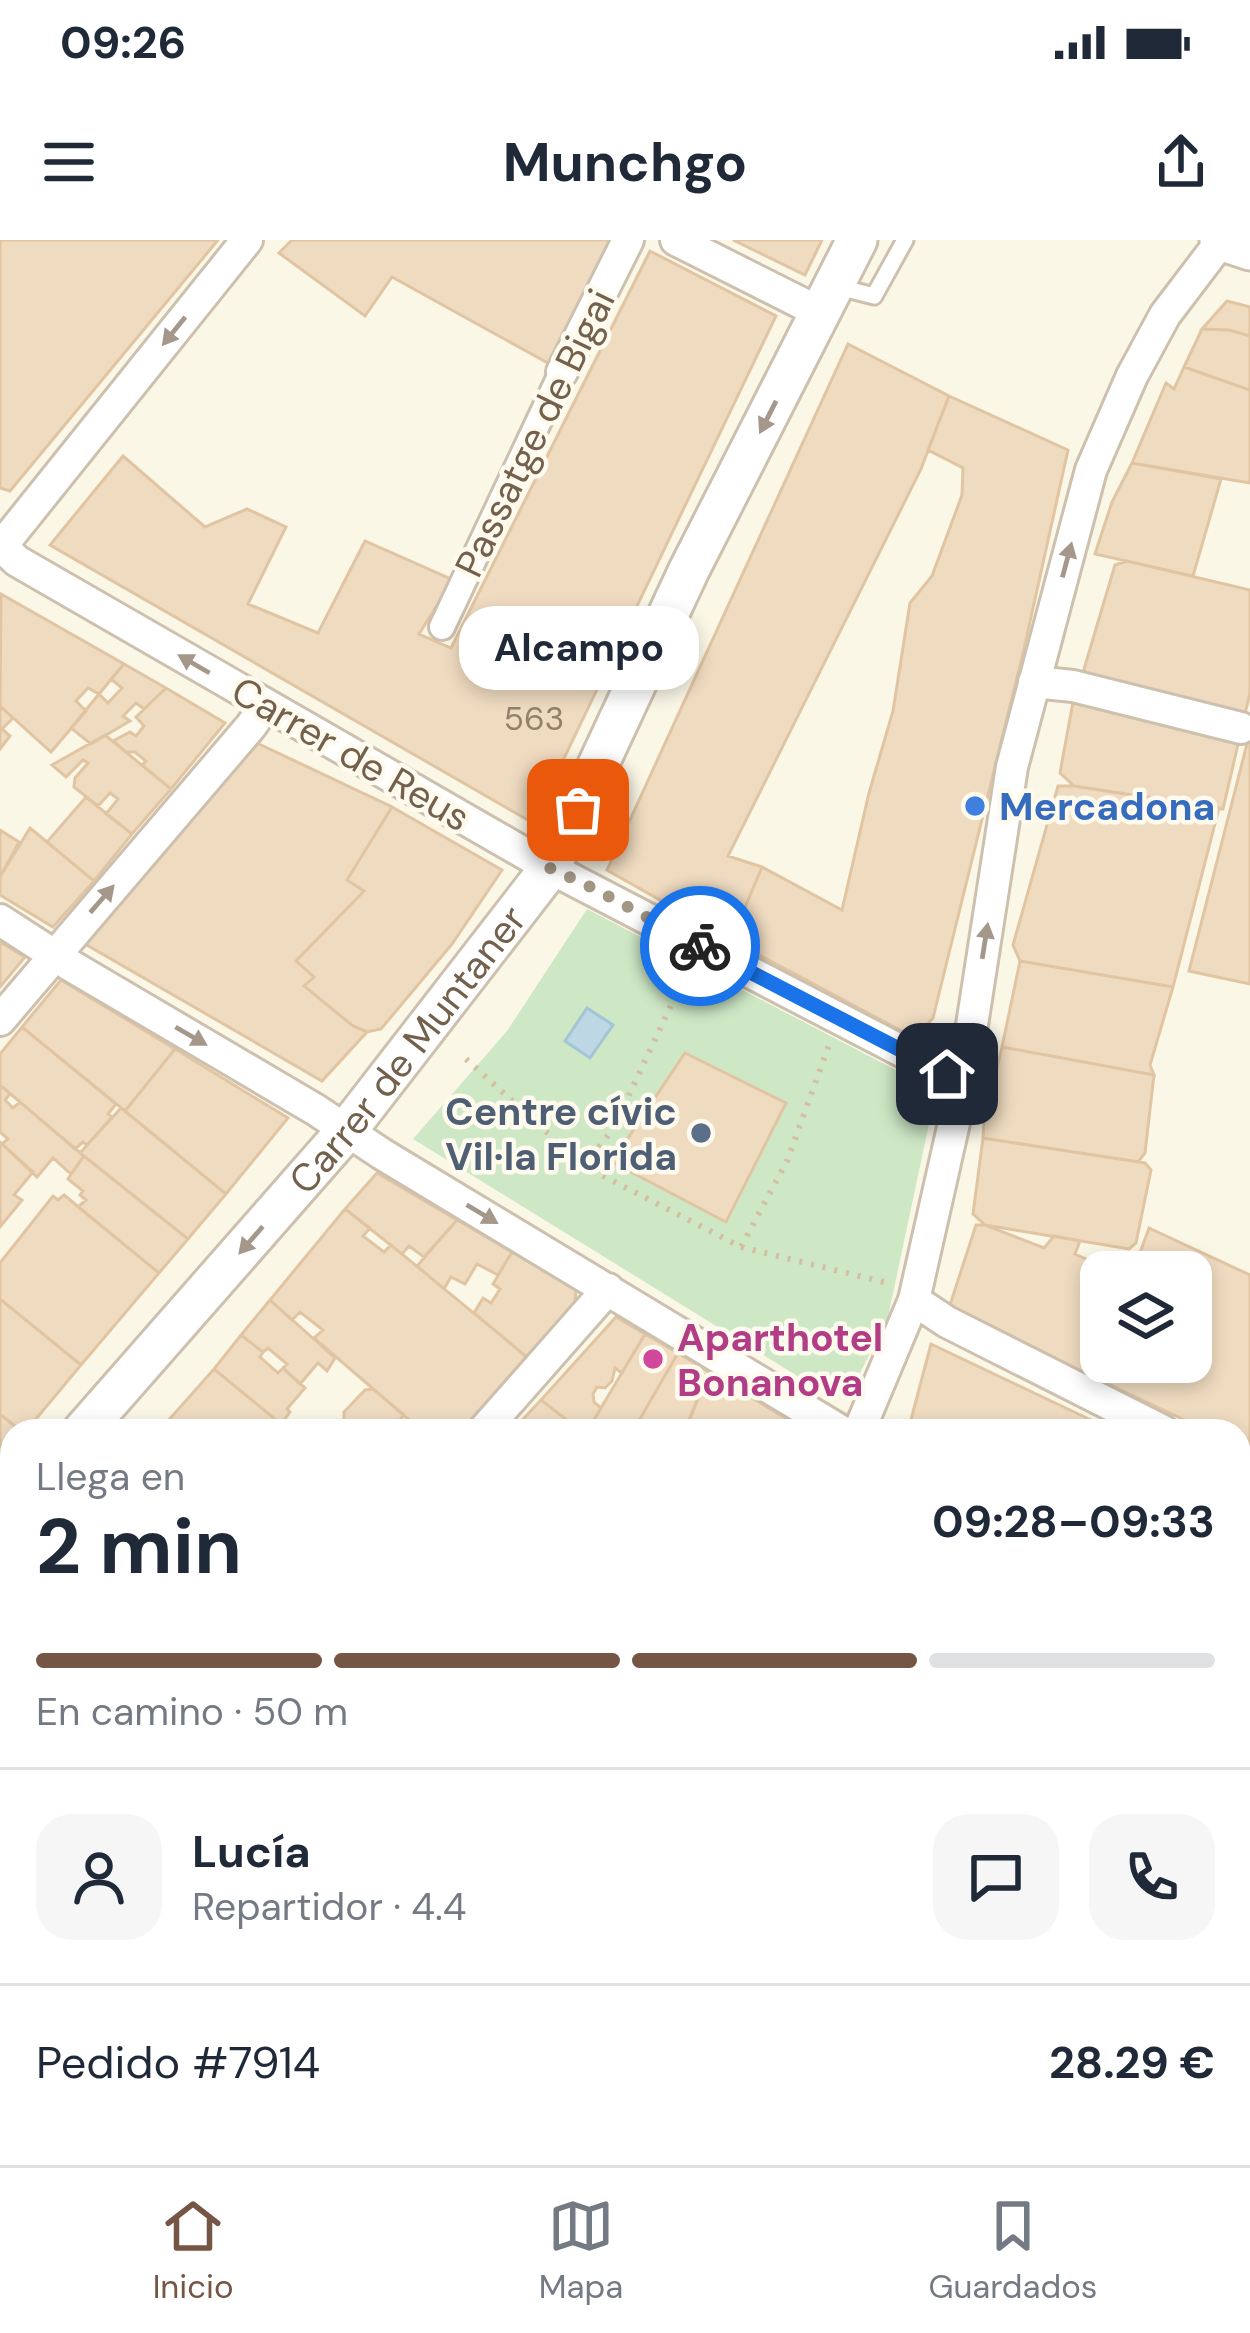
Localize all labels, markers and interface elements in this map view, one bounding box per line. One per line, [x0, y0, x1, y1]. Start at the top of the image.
text: 09:26 [60, 13, 186, 72]
text: Munchgo [503, 127, 747, 198]
icon: menu [36, 129, 102, 195]
icon: share [1148, 129, 1214, 195]
street label: Passatge de Bigai [443, 281, 627, 585]
one-way arrow [161, 316, 187, 346]
one-way arrow [758, 400, 779, 435]
one-way arrow [1058, 541, 1077, 578]
callout: Alcampo [458, 606, 698, 690]
text: Alcampo [494, 622, 664, 673]
one-way arrow [177, 654, 210, 675]
street label: Carrer de Reus [223, 665, 479, 843]
house number: 563 [504, 697, 564, 740]
pin [527, 759, 629, 861]
icon: bag [545, 777, 611, 843]
place label: Mercadona [999, 781, 1215, 832]
marker: Mercadona [962, 793, 988, 819]
one-way arrow [89, 884, 115, 914]
courier [640, 886, 760, 1006]
street label: Carrer de Muntaner [277, 895, 537, 1204]
icon: bike [667, 913, 733, 979]
one-way arrow [976, 921, 995, 959]
pin [896, 1023, 998, 1125]
one-way arrow [174, 1025, 208, 1046]
icon: home [914, 1041, 980, 1107]
place label: Centre cívic Vil·la Florida [445, 1086, 677, 1182]
marker: Centre cívic Vil·la Florida [688, 1120, 714, 1146]
one-way arrow [465, 1203, 499, 1224]
one-way arrow [238, 1225, 265, 1254]
map controls [1080, 1251, 1212, 1383]
button: layers [1080, 1251, 1212, 1383]
place label: Aparthotel Bonanova [677, 1312, 883, 1408]
marker: Aparthotel Bonanova [640, 1346, 666, 1372]
text: Llega en [36, 1451, 185, 1502]
text: 09:28–09:33 [932, 1492, 1215, 1551]
text: 2 min [36, 1496, 242, 1597]
text: En camino · 50 m [36, 1686, 348, 1737]
button: person [36, 1814, 162, 1940]
button: chat [933, 1814, 1059, 1940]
button: phone [1089, 1814, 1215, 1940]
text: Lucía [192, 1822, 311, 1881]
text: Repartidor · 4.4 [192, 1881, 466, 1932]
text: Pedido #7914 [36, 2033, 320, 2092]
text: 28.29 € [1049, 2033, 1215, 2092]
tab: Inicio [153, 2193, 234, 2308]
tab: Mapa [539, 2193, 623, 2308]
tab: Guardados [928, 2193, 1097, 2308]

